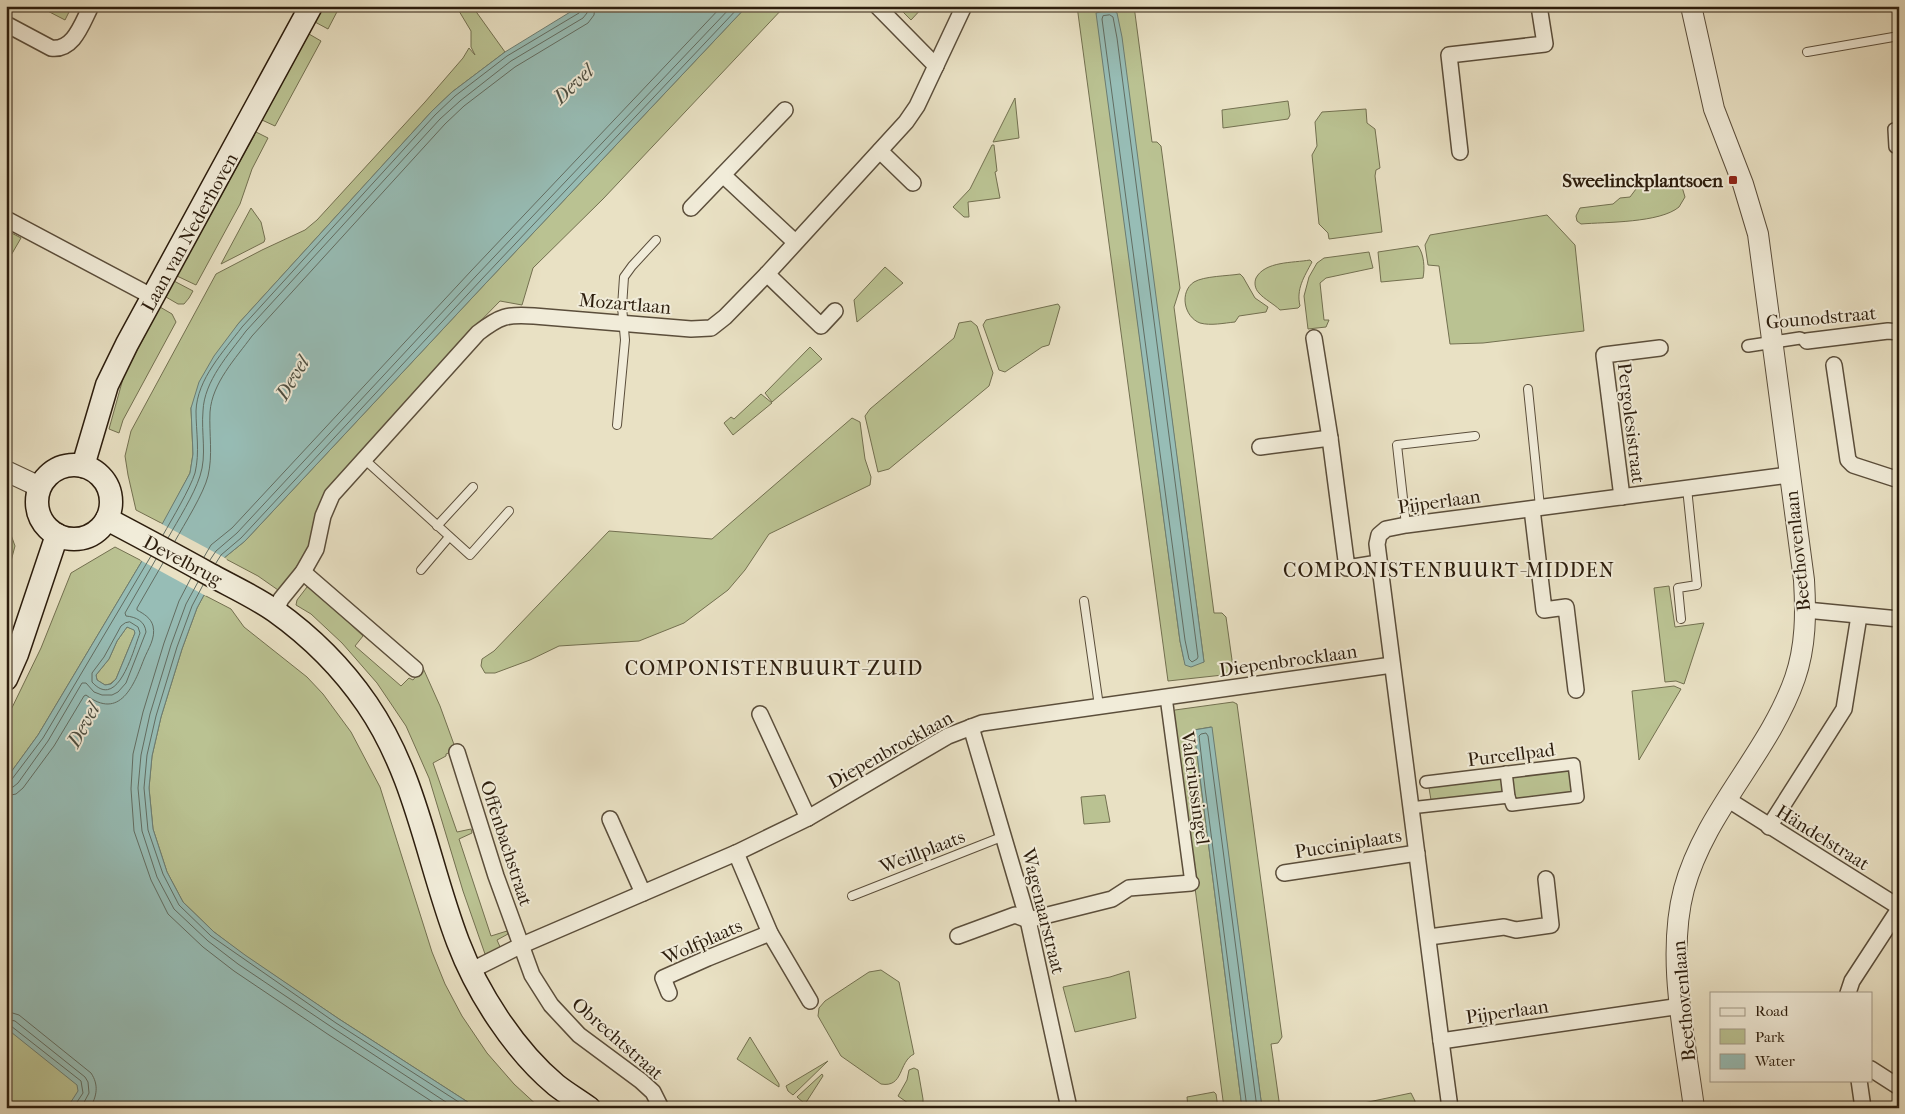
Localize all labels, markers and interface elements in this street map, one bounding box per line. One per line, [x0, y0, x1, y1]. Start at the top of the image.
water label: Devel [547, 59, 600, 110]
street label: Laan van Nederhoven [137, 149, 243, 316]
place label: Sweelinckplantsoen [1562, 170, 1724, 192]
marker: Sweelinckplantsoen [1727, 174, 1739, 186]
street label: Mozartlaan [578, 289, 672, 319]
street label: Gounodstraat [1765, 302, 1877, 334]
water label: Devel [270, 351, 315, 406]
street label: Pergolesistraat [1613, 362, 1649, 485]
street label: Pijperlaan [1396, 485, 1482, 519]
street label: Beethovenlaan [1781, 489, 1815, 612]
street label: Develbrug [139, 531, 226, 591]
district label: COMPONISTENBUURT-MIDDEN [1283, 559, 1615, 582]
street label: Diepenbrocklaan [1218, 640, 1359, 682]
district label: COMPONISTENBUURT-ZUID [625, 657, 923, 680]
water label: Devel [61, 697, 106, 753]
street label: Diepenbrocklaan [824, 706, 957, 793]
street label: Valeriussingel [1176, 729, 1214, 846]
street label: Purcellpad [1466, 739, 1557, 771]
street label: Offenbachstraat [475, 778, 537, 909]
street label: Händelstraat [1772, 800, 1873, 875]
street label: Pucciniplaats [1293, 825, 1403, 863]
street label: Weillplaats [876, 826, 968, 879]
street label: Wagenaarstraat [1017, 845, 1069, 977]
street label: Wolfplaats [658, 915, 746, 970]
street label: Beethovenlaan [1668, 940, 1700, 1062]
legend [1710, 992, 1872, 1082]
street label: Obrechtstraat [567, 993, 668, 1085]
street label: Pijperlaan [1464, 995, 1550, 1029]
text: Road [1755, 1002, 1789, 1020]
text: Park [1755, 1028, 1785, 1046]
text: Water [1754, 1052, 1795, 1070]

